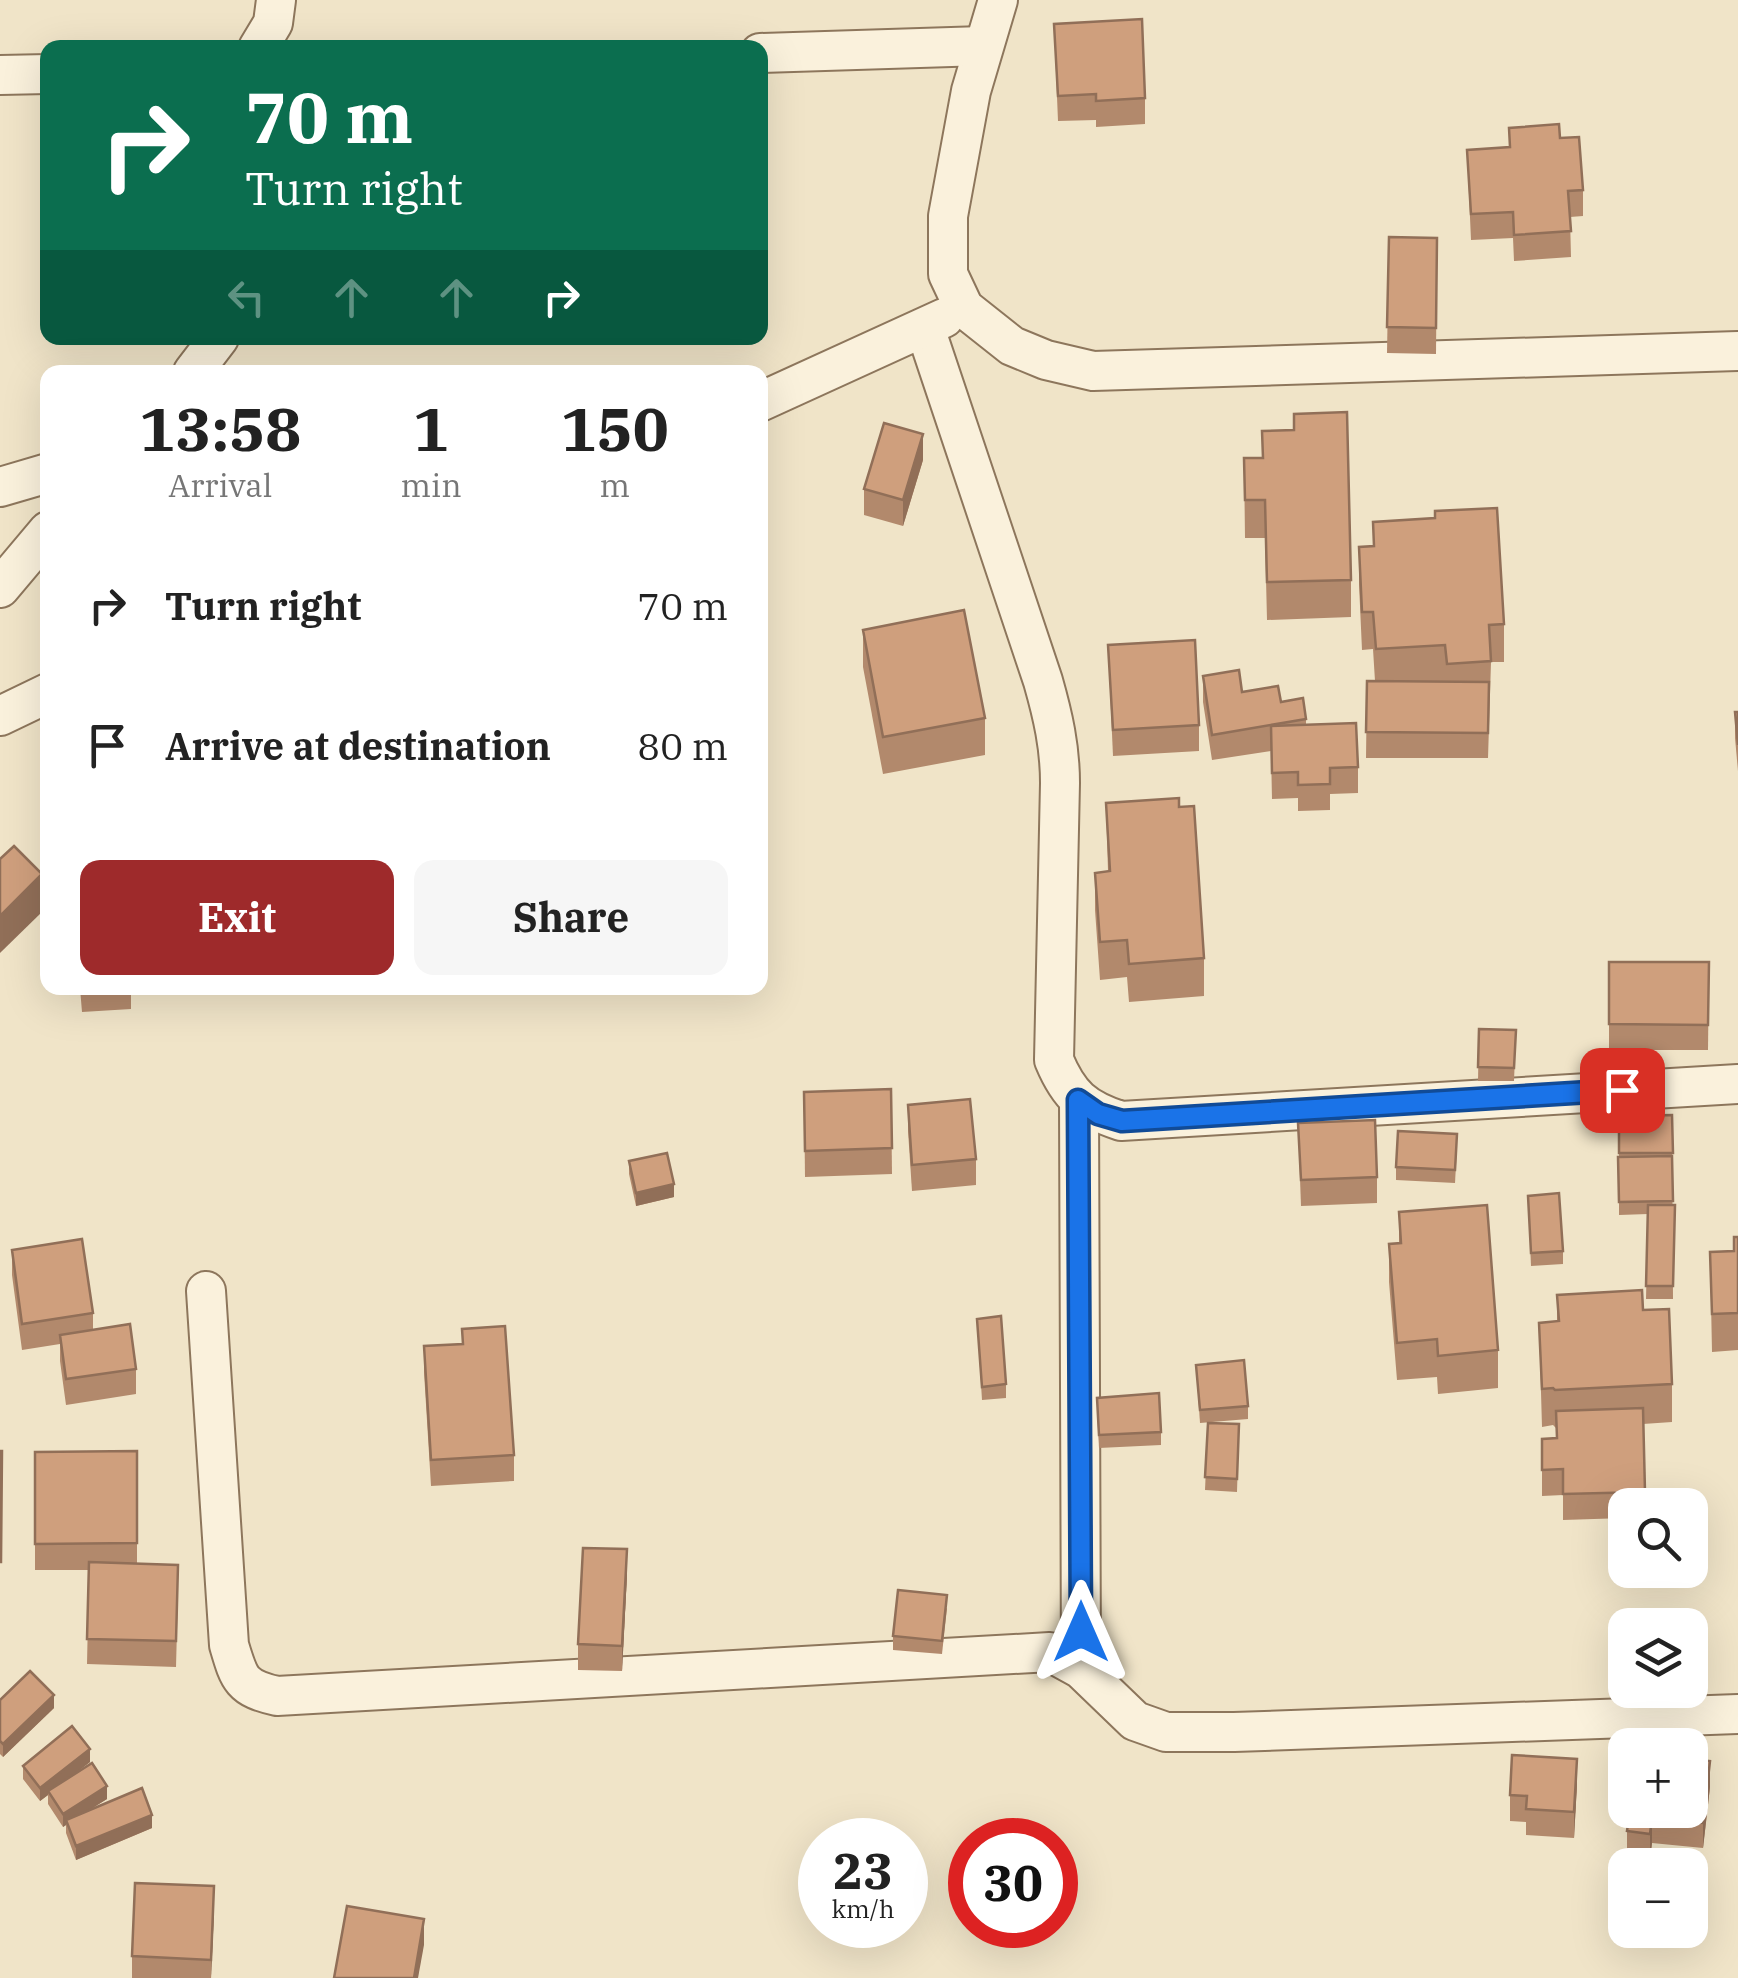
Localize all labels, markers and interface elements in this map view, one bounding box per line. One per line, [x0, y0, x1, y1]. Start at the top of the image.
text: 70 m [245, 71, 413, 162]
icon: right [80, 80, 210, 210]
text: Turn right [245, 159, 463, 217]
icon: left [219, 270, 274, 325]
icon: ahead [324, 270, 379, 325]
icon: ahead [429, 270, 484, 325]
icon: right [534, 270, 589, 325]
text: 13:58 [139, 389, 301, 468]
text: 1 [413, 389, 449, 468]
text: 150 [561, 389, 669, 468]
text: Arrival [168, 464, 272, 506]
text: min [401, 464, 462, 506]
text: m [600, 464, 630, 506]
icon: right [80, 578, 135, 633]
text: Turn right [165, 581, 361, 630]
text: 70 m [637, 581, 728, 630]
icon: arrive [80, 718, 135, 773]
text: Arrive at destination [165, 721, 551, 770]
text: 80 m [637, 721, 728, 770]
button: Exit [80, 860, 394, 975]
button: Share [414, 860, 728, 975]
pin [1580, 1048, 1665, 1133]
icon: arrive [1595, 1063, 1650, 1118]
map controls [1608, 1488, 1708, 1948]
button: search [1608, 1488, 1708, 1588]
position arrow [1029, 1580, 1133, 1684]
button: layers [1608, 1608, 1708, 1708]
button: + [1608, 1728, 1708, 1828]
speed limit sign: 30 [948, 1818, 1078, 1948]
text: 23 [833, 1838, 893, 1903]
button: − [1608, 1848, 1708, 1948]
text: km/h [831, 1892, 895, 1925]

